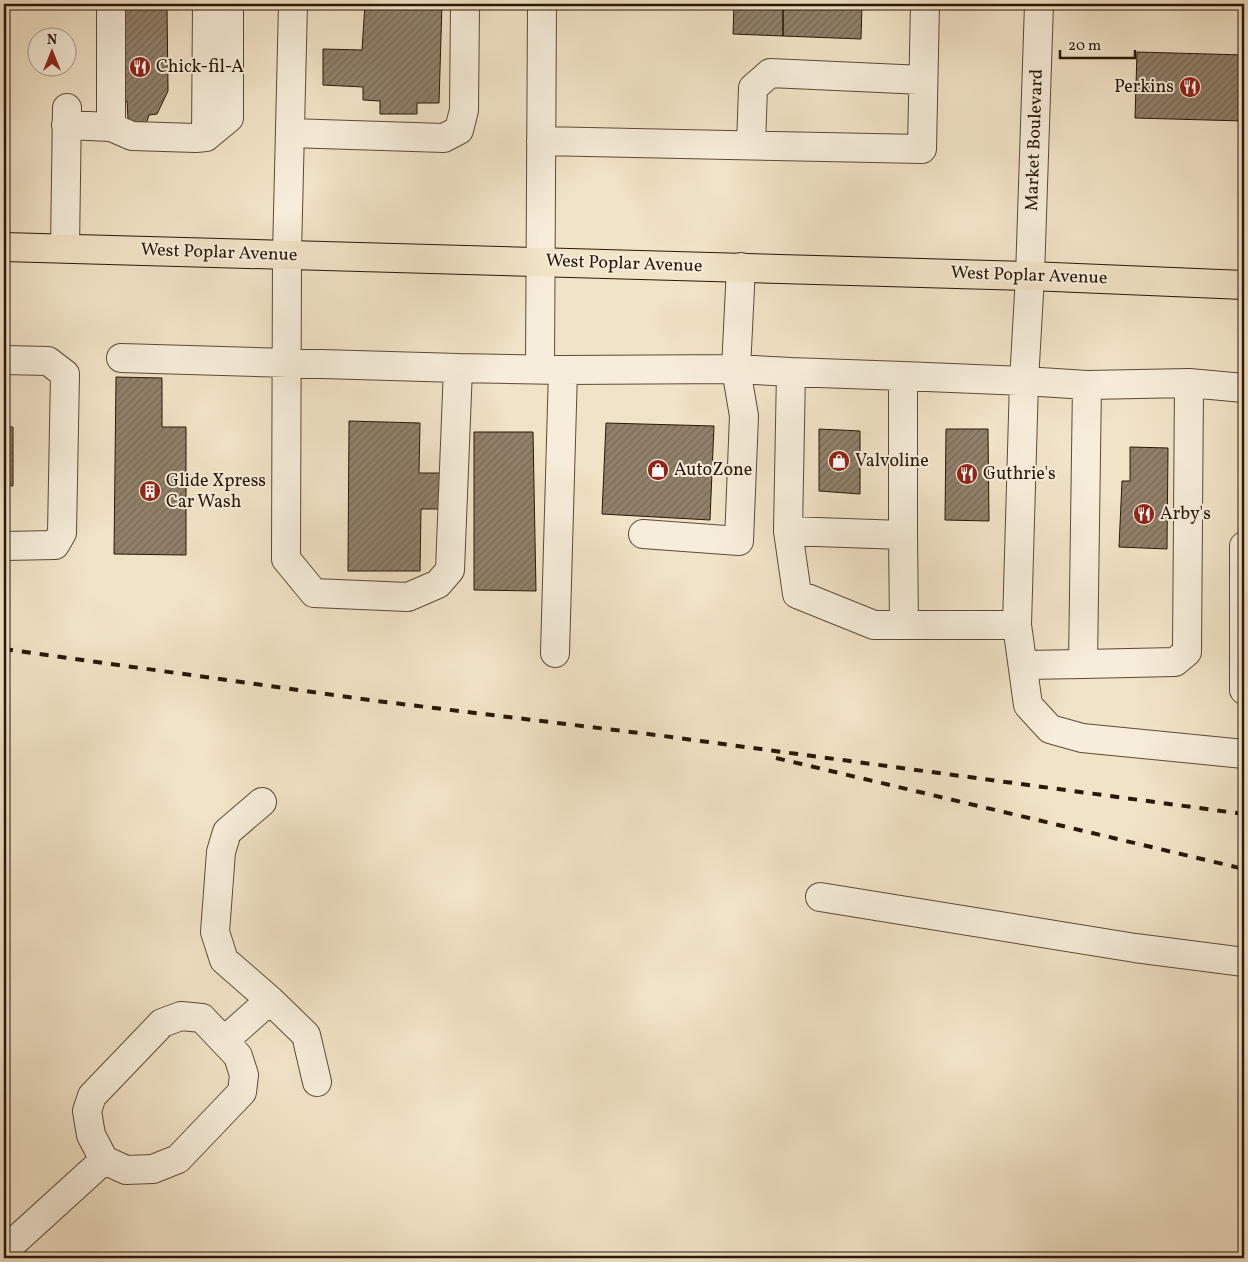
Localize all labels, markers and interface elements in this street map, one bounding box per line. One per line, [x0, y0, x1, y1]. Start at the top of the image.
north arrow [28, 28, 78, 78]
scale bar [1060, 28, 1136, 60]
text: N [47, 31, 57, 50]
text: 20 m [1068, 36, 1101, 57]
restaurant icon: Chick-fil-A [128, 55, 152, 79]
place label: Chick-fil-A [156, 55, 244, 80]
street label: Market Boulevard [1020, 69, 1050, 211]
place label: Perkins [1114, 75, 1174, 100]
restaurant icon: Perkins [1178, 75, 1202, 99]
street label: West Poplar Avenue [140, 238, 298, 268]
street label: West Poplar Avenue [545, 249, 703, 279]
street label: West Poplar Avenue [950, 261, 1108, 291]
shop icon: Valvoline [827, 449, 851, 473]
place label: Valvoline [855, 449, 929, 474]
shop icon: AutoZone [646, 458, 670, 482]
place label: AutoZone [674, 458, 752, 483]
restaurant icon: Guthrie's [955, 462, 979, 486]
place label: Guthrie's [983, 462, 1056, 487]
place label: Glide Xpress Car Wash [166, 469, 266, 515]
building icon: Glide Xpress Car Wash [138, 479, 162, 503]
restaurant icon: Arby's [1132, 502, 1156, 526]
place label: Arby's [1160, 502, 1211, 527]

